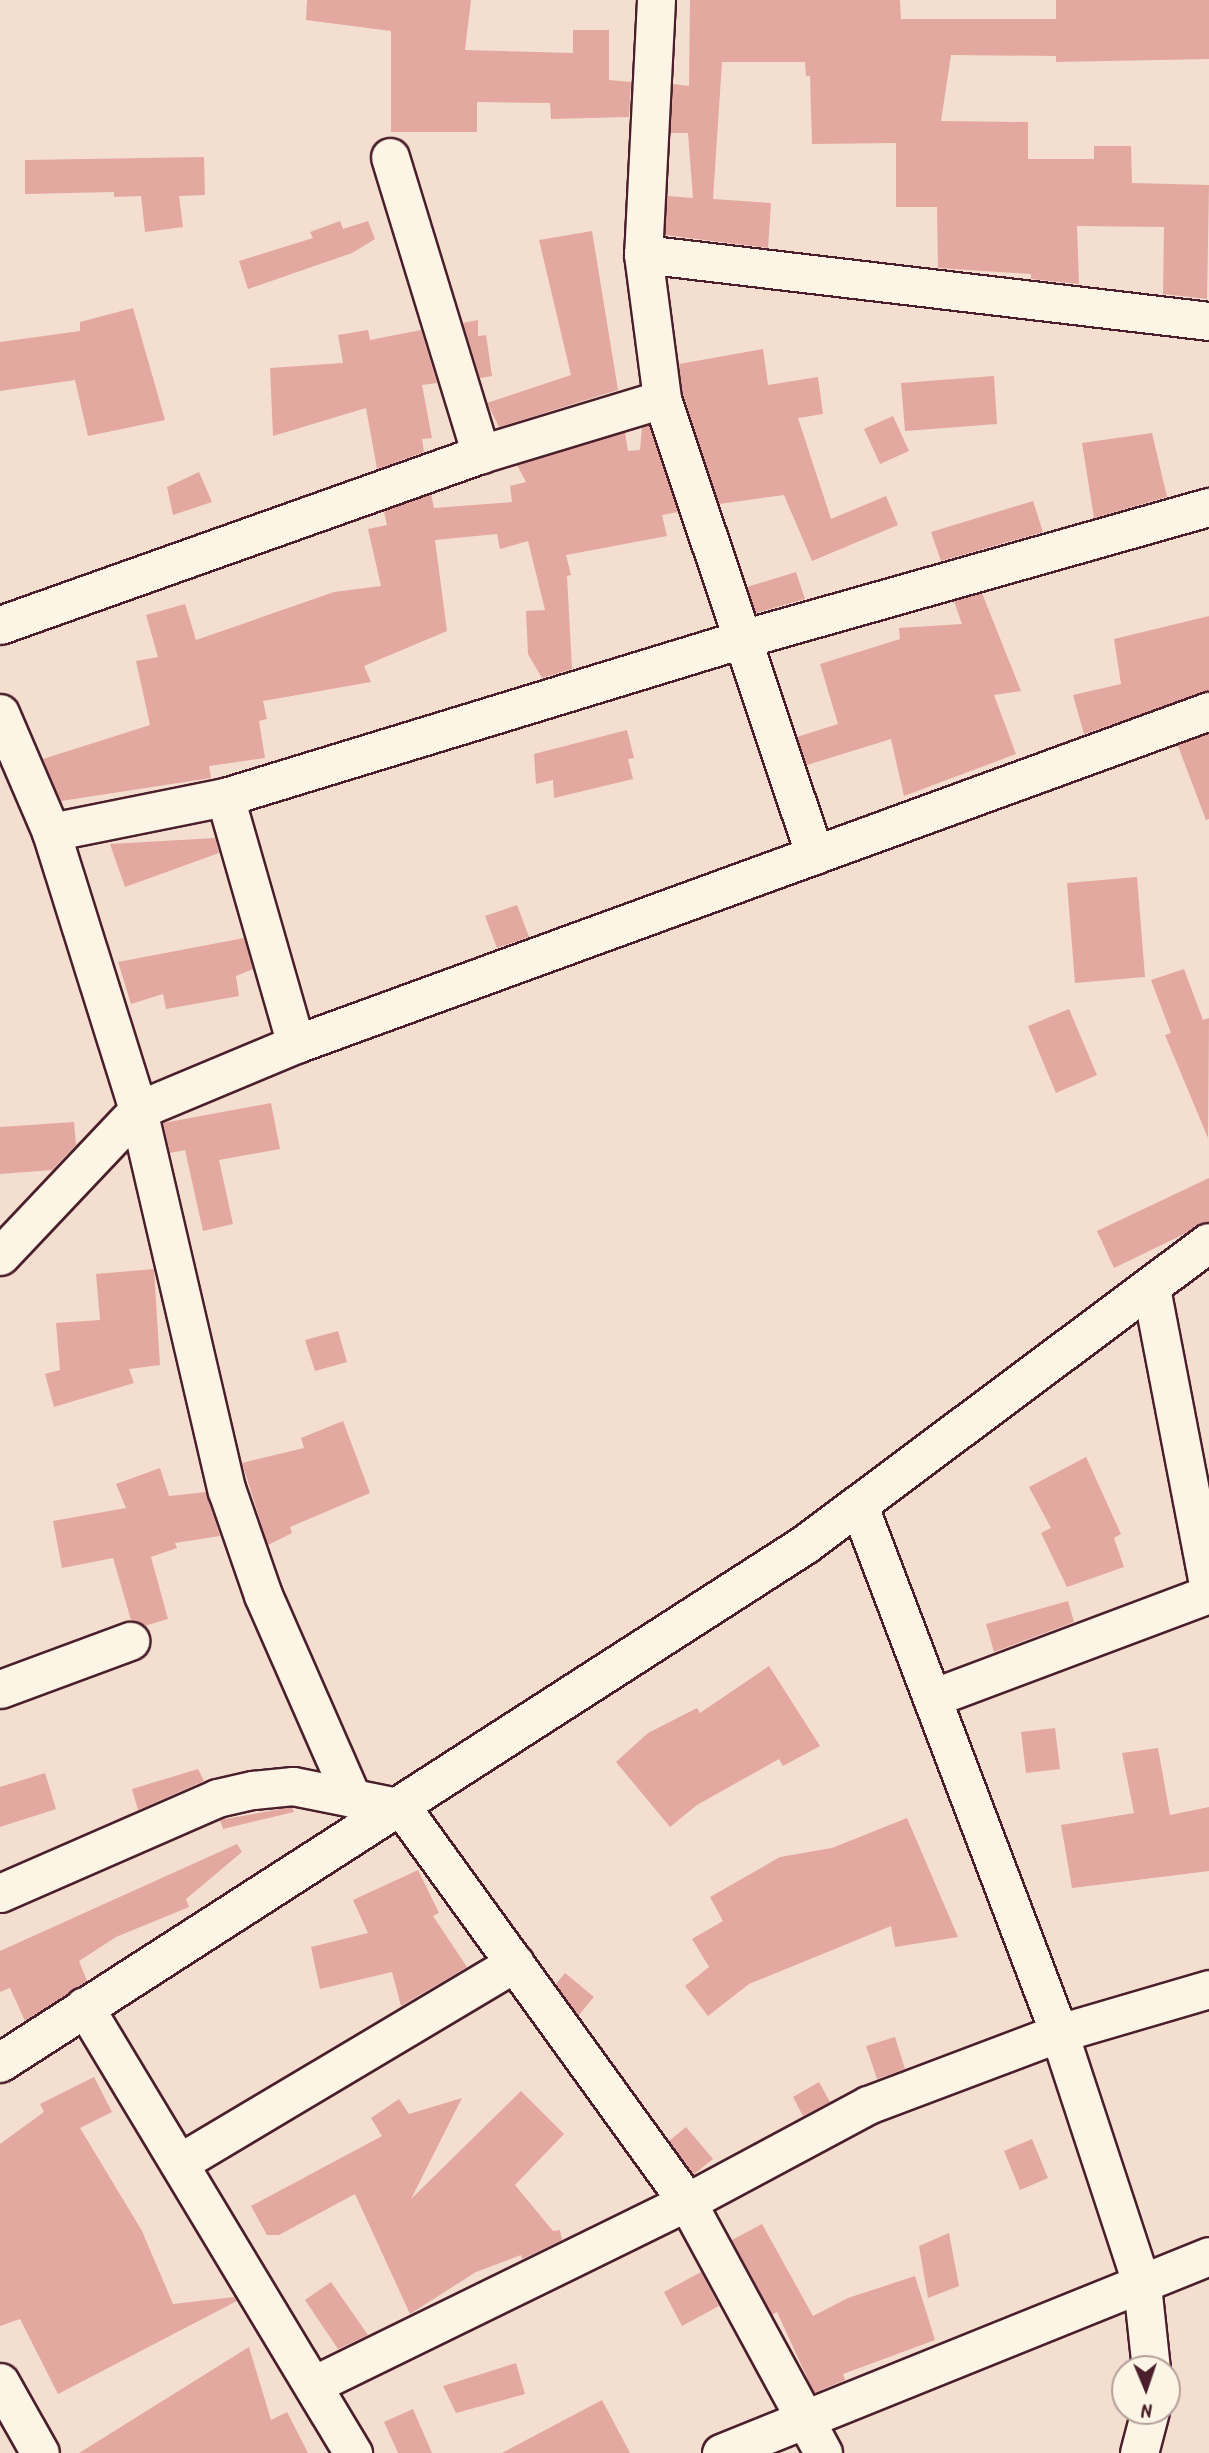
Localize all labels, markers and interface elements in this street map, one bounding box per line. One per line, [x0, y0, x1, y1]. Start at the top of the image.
north arrow [1111, 2355, 1181, 2425]
text: N [1140, 2394, 1153, 2424]

